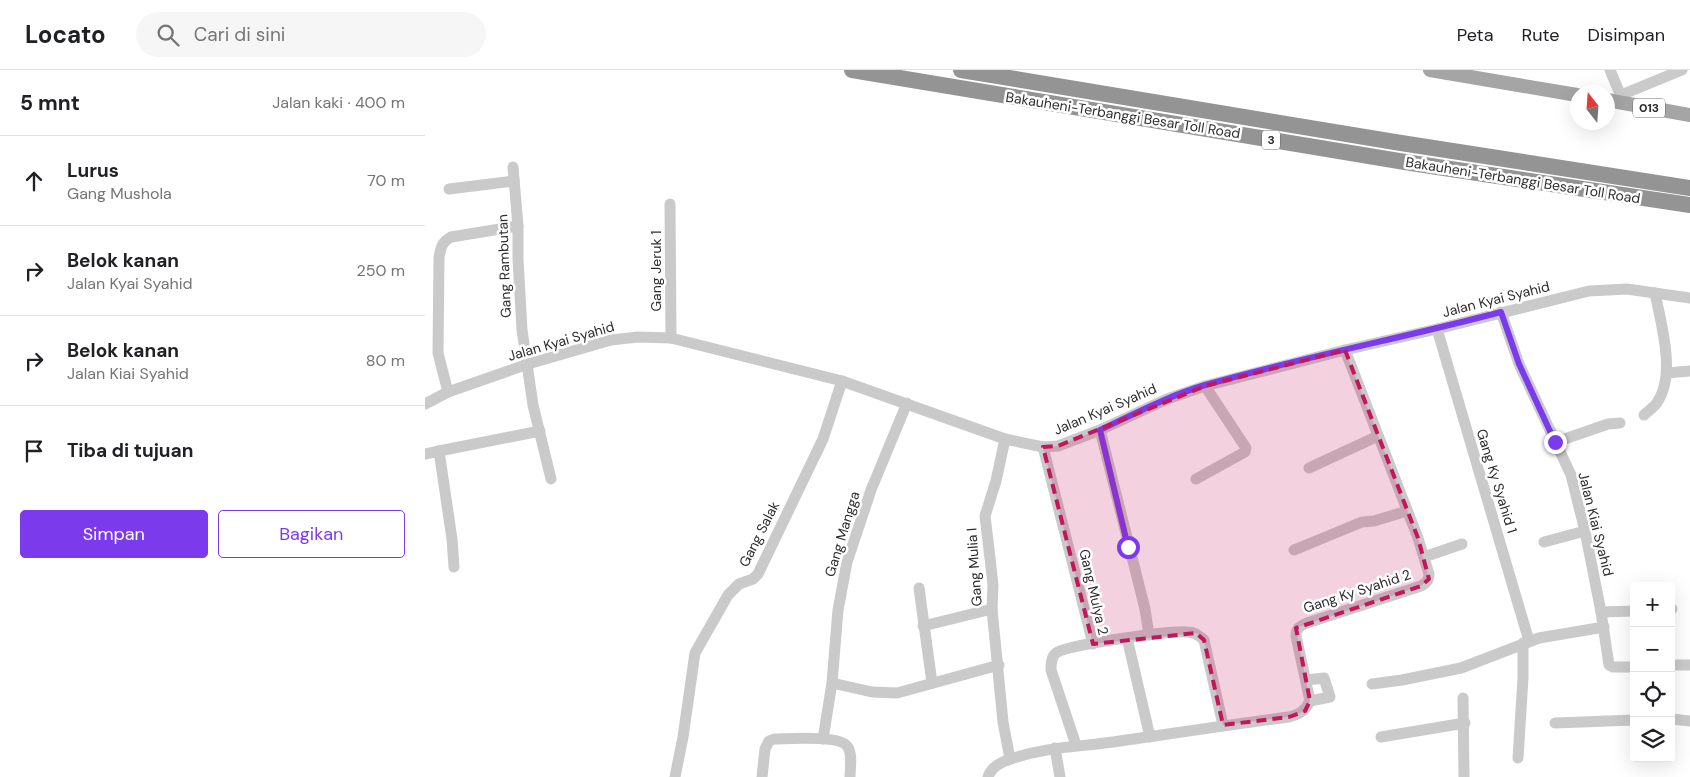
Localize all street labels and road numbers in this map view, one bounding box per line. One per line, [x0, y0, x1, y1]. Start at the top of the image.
street label: Bakauheni-Terbanggi Besar Toll Road [1004, 88, 1242, 142]
road number: 013 [1633, 98, 1665, 118]
road number: 3 [1262, 130, 1280, 150]
street label: Bakauheni-Terbanggi Besar Toll Road [1404, 153, 1642, 207]
street label: Gang Rambutan [493, 214, 515, 318]
street label: Gang Jeruk 1 [647, 230, 665, 312]
street label: Jalan Kyai Syahid [1440, 277, 1552, 321]
street label: Jalan Kyai Syahid [506, 317, 616, 365]
street label: Jalan Kyai Syahid [1051, 379, 1159, 439]
street label: Gang Ky Syahid 1 [1473, 427, 1521, 535]
street label: Jalan Kiai Syahid [1574, 470, 1618, 578]
street label: Gang Mangga [820, 489, 864, 579]
street label: Gang Salak [735, 498, 783, 570]
street label: Gang Mulia I [962, 527, 986, 607]
street label: Gang Mulya 2 [1075, 547, 1113, 637]
street label: Gang Ky Syahid 2 [1301, 565, 1413, 617]

